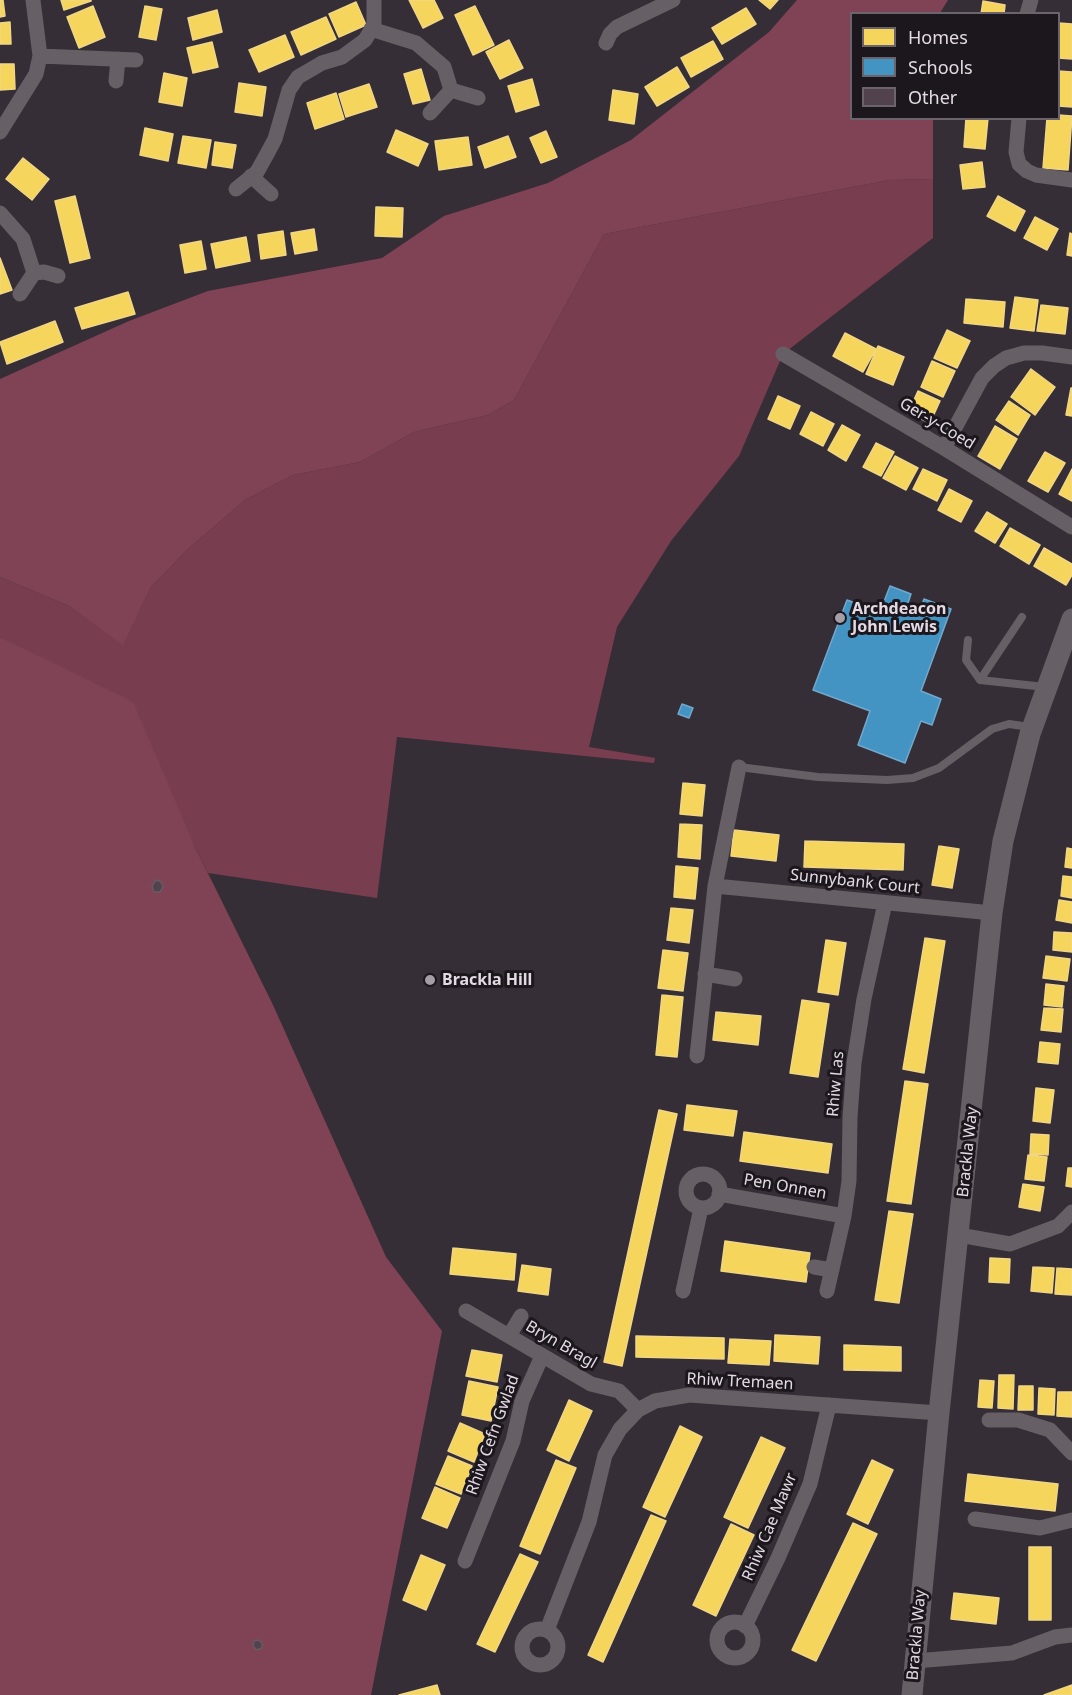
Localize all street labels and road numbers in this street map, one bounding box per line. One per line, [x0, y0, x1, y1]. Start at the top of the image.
street label: Ger-y-Coed [896, 394, 978, 454]
street label: Sunnybank Court [789, 866, 921, 898]
street label: Rhiw Las [824, 1050, 848, 1118]
street label: Brackla Way [954, 1106, 982, 1198]
street label: Pen Onnen [742, 1170, 828, 1204]
street label: Bryn Bragl [522, 1317, 600, 1373]
street label: Rhiw Tremaen [686, 1370, 794, 1394]
street label: Rhiw Cefn Gwlad [462, 1372, 524, 1498]
street label: Rhiw Cae Mawr [739, 1470, 801, 1584]
street label: Brackla Way [903, 1589, 931, 1681]

